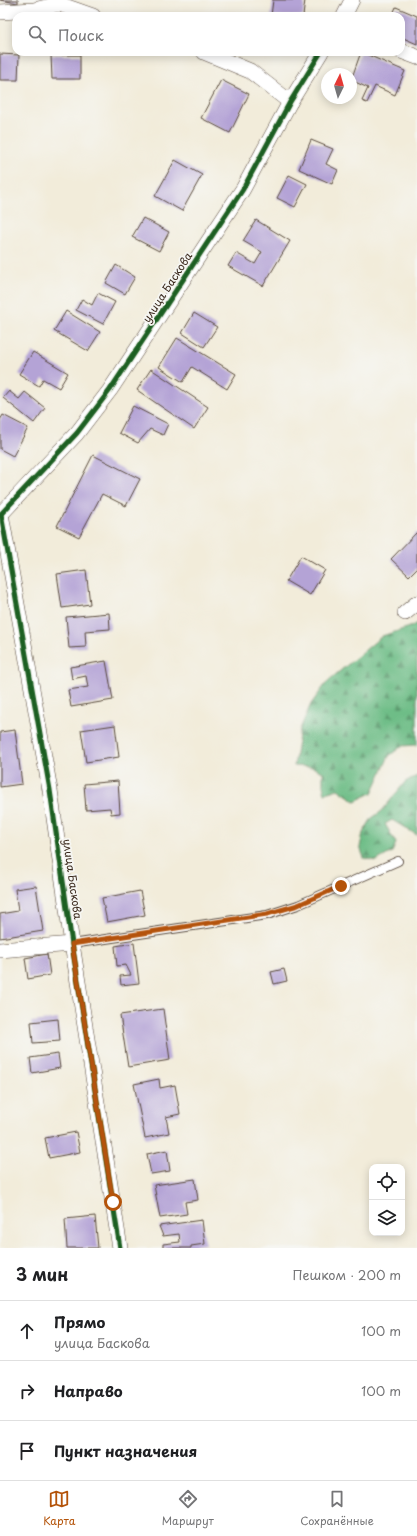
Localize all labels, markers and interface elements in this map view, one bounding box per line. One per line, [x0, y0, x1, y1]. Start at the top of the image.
search box [12, 12, 405, 56]
icon: search [26, 23, 48, 45]
text: Поиск [58, 23, 104, 46]
north arrow [321, 68, 357, 104]
street label: улица Баскова [138, 248, 196, 326]
street label: улица Баскова [59, 838, 87, 920]
route end [332, 877, 350, 895]
map controls [369, 1164, 405, 1236]
button: locate [369, 1164, 405, 1200]
route start [104, 1193, 122, 1211]
button: layers [369, 1200, 405, 1236]
text: 3 мин [16, 1261, 68, 1287]
text: Пешком · 200 m [292, 1265, 401, 1284]
text: Прямо [54, 1310, 105, 1333]
icon: ahead [16, 1320, 38, 1342]
text: 100 m [361, 1321, 401, 1340]
text: улица Баскова [54, 1333, 150, 1352]
text: Направо [54, 1379, 123, 1402]
icon: right [16, 1380, 38, 1402]
text: 100 m [361, 1381, 401, 1400]
text: Пункт назначения [54, 1439, 197, 1462]
icon: arrive [16, 1440, 38, 1462]
tab: Карта [43, 1488, 75, 1529]
tab: Маршрут [162, 1488, 214, 1529]
tab: Сохранённые [300, 1488, 374, 1529]

